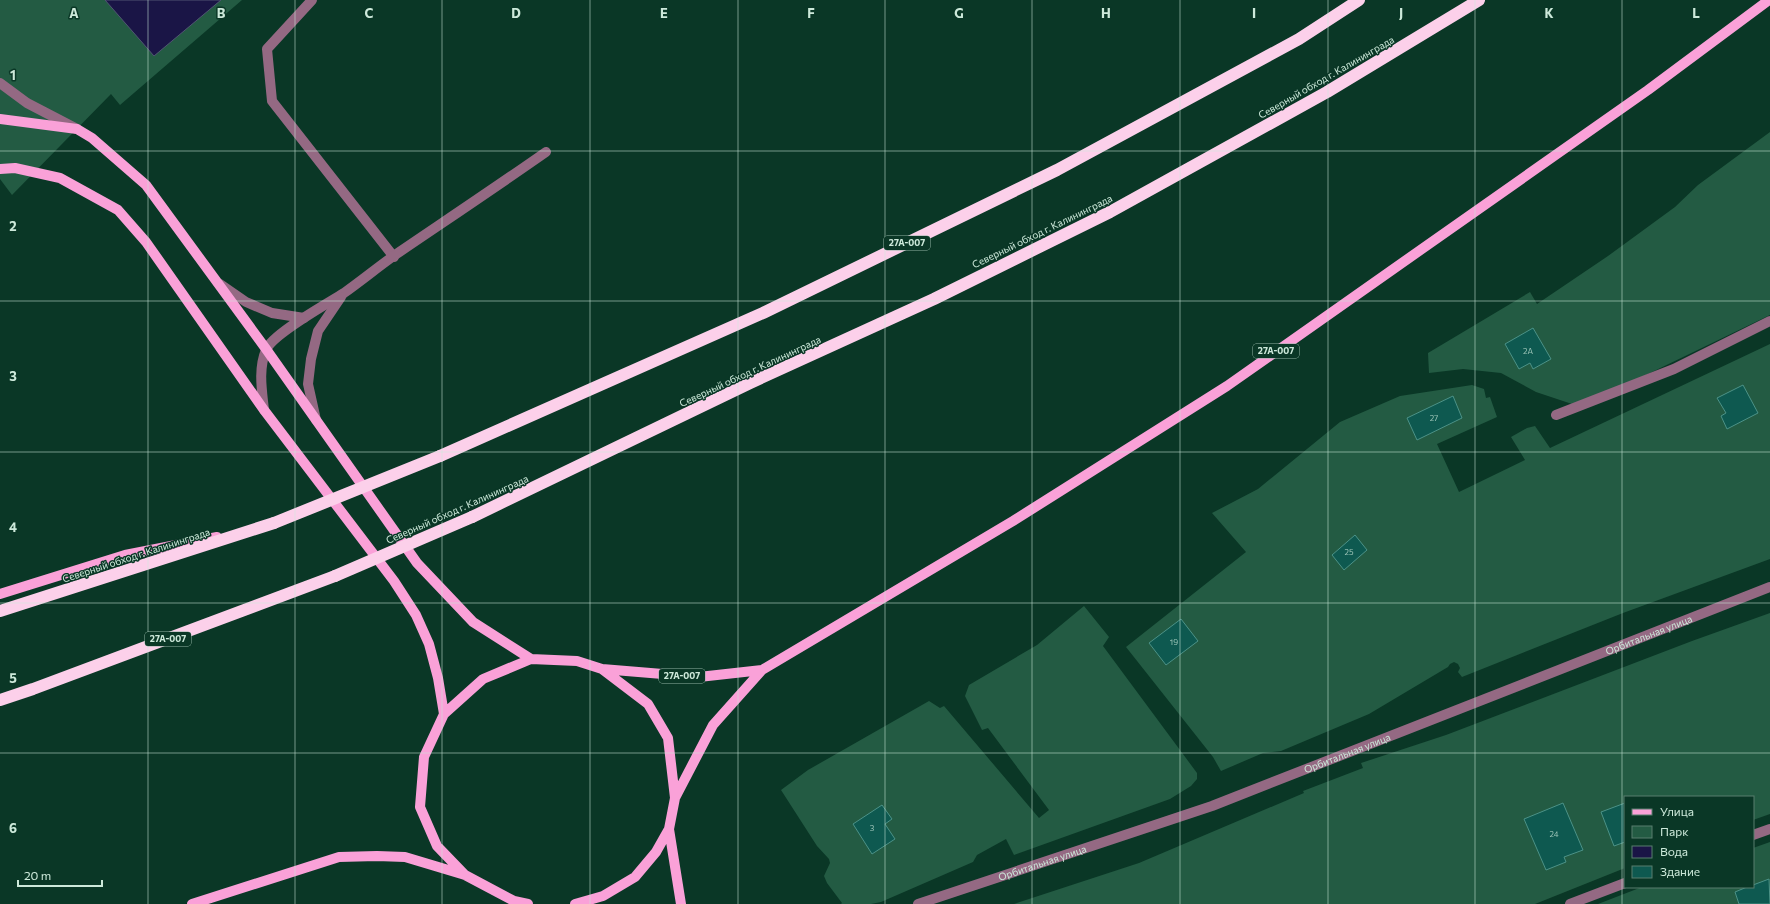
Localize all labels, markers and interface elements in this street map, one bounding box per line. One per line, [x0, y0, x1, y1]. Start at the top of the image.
text: A [69, 5, 79, 21]
text: B [217, 5, 226, 21]
text: C [365, 5, 374, 21]
text: D [511, 5, 521, 21]
text: E [660, 5, 668, 21]
text: F [807, 5, 815, 21]
text: G [954, 5, 964, 21]
text: H [1101, 5, 1111, 21]
text: I [1252, 5, 1256, 21]
text: J [1399, 5, 1403, 21]
text: K [1544, 5, 1554, 21]
text: L [1692, 5, 1700, 21]
street label: Северный обход г. Калининграда [1256, 33, 1396, 121]
text: 1 [10, 67, 16, 83]
street label: Северный обход г. Калининграда [970, 192, 1114, 270]
text: 2 [9, 218, 17, 234]
road number: 27А-007 [884, 236, 930, 250]
street label: Северный обход г. Калининграда [677, 333, 823, 409]
road number: 27А-007 [1253, 344, 1299, 358]
house number: 2А [1523, 346, 1533, 356]
text: 3 [9, 368, 17, 384]
house number: 27 [1430, 413, 1438, 423]
street label: Северный обход г. Калининграда [384, 472, 530, 546]
text: 4 [9, 519, 17, 535]
street label: Северный обход г. Калининграда [61, 525, 211, 585]
house number: 25 [1344, 547, 1354, 557]
street label: Орбитальная улица [1604, 612, 1694, 657]
road number: 27А-007 [145, 632, 191, 646]
house number: 19 [1170, 637, 1178, 647]
road number: 27А-007 [659, 669, 705, 683]
text: 5 [9, 670, 17, 686]
street label: Орбитальная улица [1302, 731, 1392, 775]
legend [1624, 796, 1754, 888]
text: Улица [1660, 804, 1694, 818]
text: 6 [9, 820, 17, 836]
house number: 3 [870, 823, 875, 833]
text: Парк [1660, 824, 1689, 838]
house number: 24 [1549, 829, 1559, 839]
street label: Орбитальная улица [997, 842, 1088, 883]
text: Вода [1660, 844, 1688, 858]
scale bar [18, 862, 102, 888]
text: Здание [1660, 864, 1700, 878]
text: 20 m [24, 868, 51, 882]

